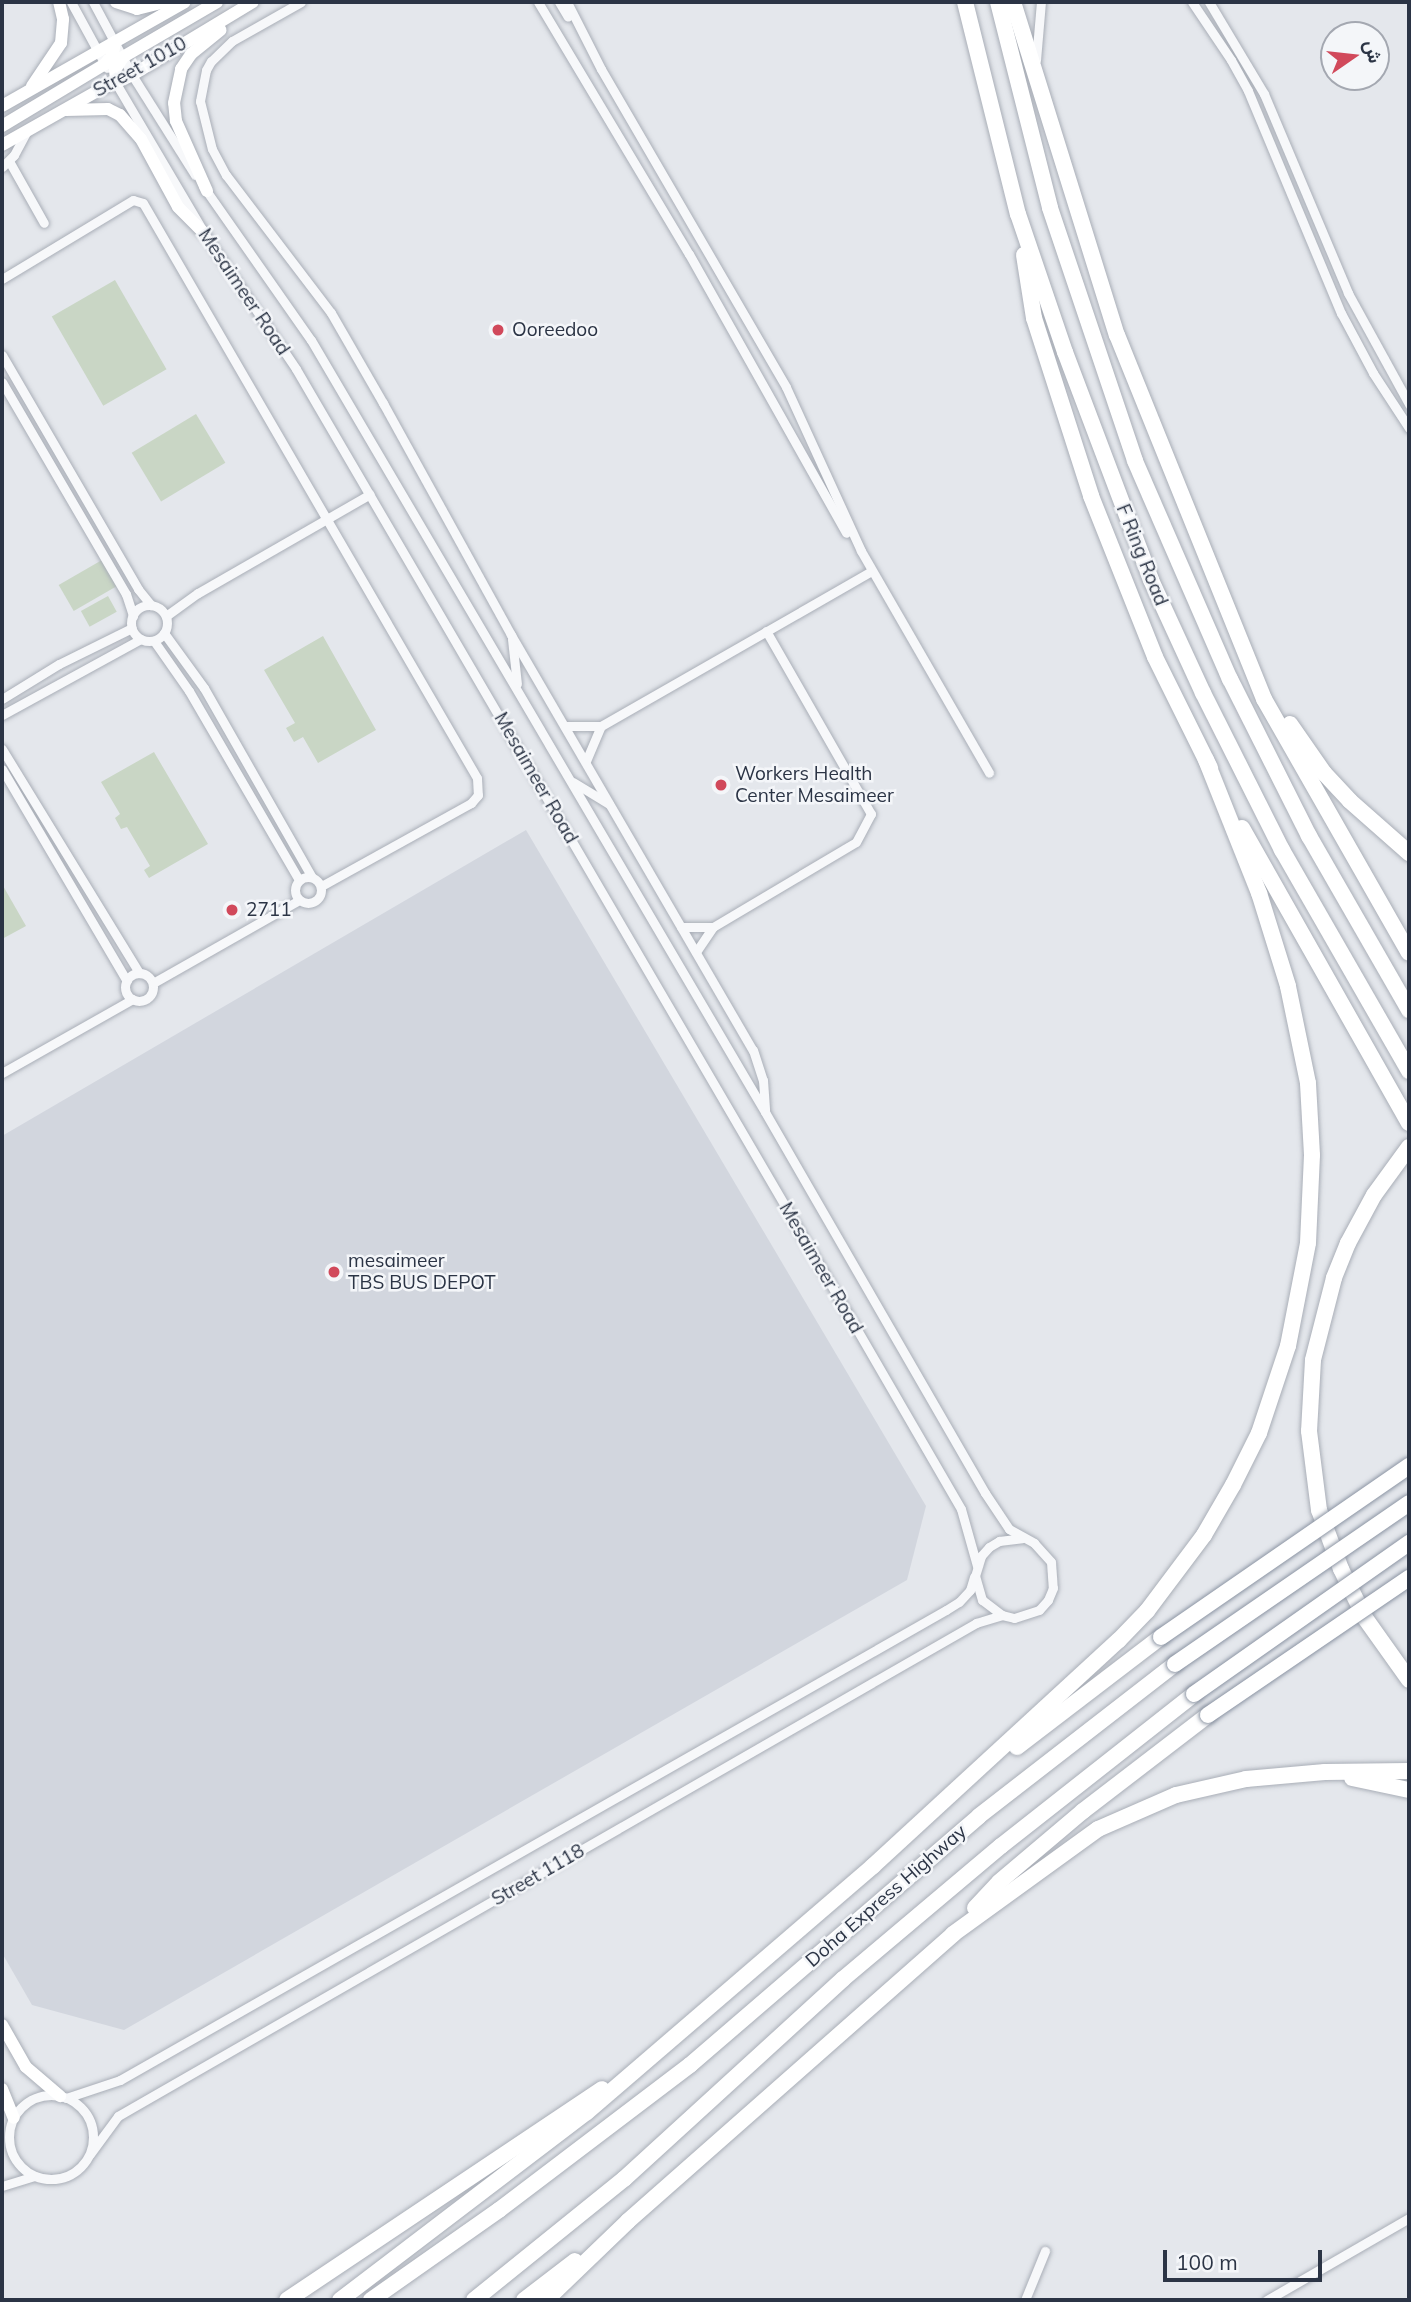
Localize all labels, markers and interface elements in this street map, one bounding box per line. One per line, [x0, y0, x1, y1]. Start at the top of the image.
north arrow [1320, 21, 1390, 91]
street label: Street 1010 [89, 32, 191, 102]
text: ش [1359, 37, 1388, 65]
street label: Mesaimeer Road [193, 224, 295, 360]
place label: Ooreedoo [512, 319, 598, 341]
marker: Ooreedoo [490, 322, 506, 338]
street label: F Ring Road [1111, 501, 1173, 609]
street label: Mesaimeer Road [489, 708, 583, 848]
place label: Workers Health Center Mesaimeer [735, 763, 894, 807]
marker: Workers Health Center Mesaimeer [713, 777, 729, 793]
place label: 2711 [246, 899, 292, 921]
marker: 2711 [224, 902, 240, 918]
street label: Mesaimeer Road [774, 1198, 868, 1338]
place label: mesaimeer TBS BUS DEPOT [348, 1250, 496, 1294]
marker: mesaimeer TBS BUS DEPOT [326, 1264, 342, 1280]
street label: Doha Express Highway [801, 1820, 971, 1972]
street label: Street 1118 [488, 1839, 588, 1911]
scale bar [1166, 2236, 1325, 2280]
text: 100 m [1176, 2249, 1238, 2275]

